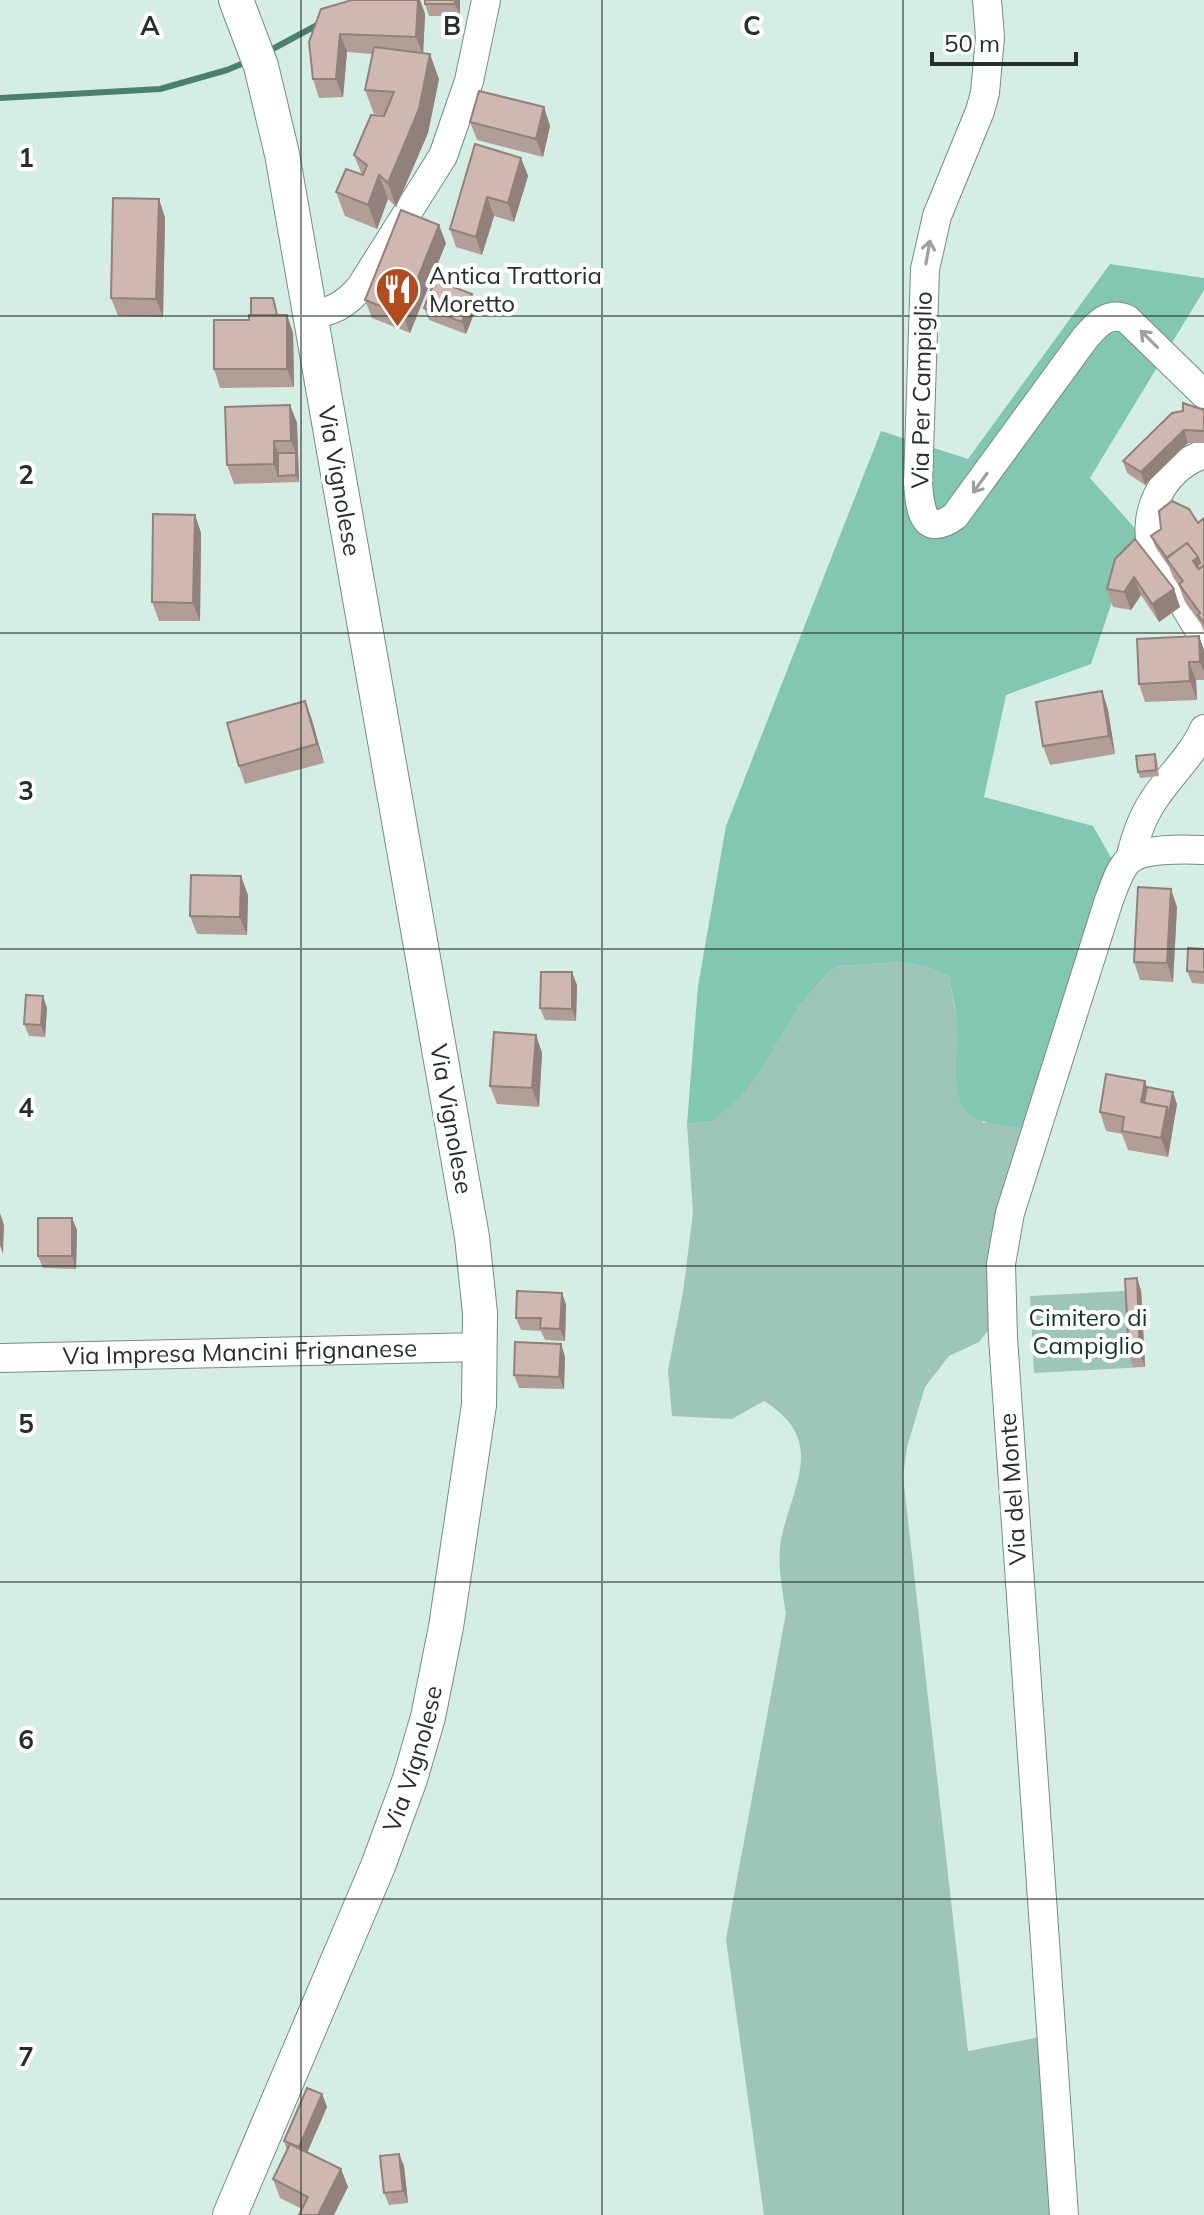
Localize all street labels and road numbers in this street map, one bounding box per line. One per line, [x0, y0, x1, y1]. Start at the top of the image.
street label: Via Per Campiglio [904, 291, 938, 489]
street label: Via Vignolese [312, 404, 368, 558]
street label: Via Vignolese [424, 1042, 480, 1196]
street label: Via Impresa Mancini Frignanese [62, 1332, 418, 1371]
street label: Via del Monte [992, 1412, 1032, 1566]
street label: Via Vignolese [376, 1683, 448, 1836]

